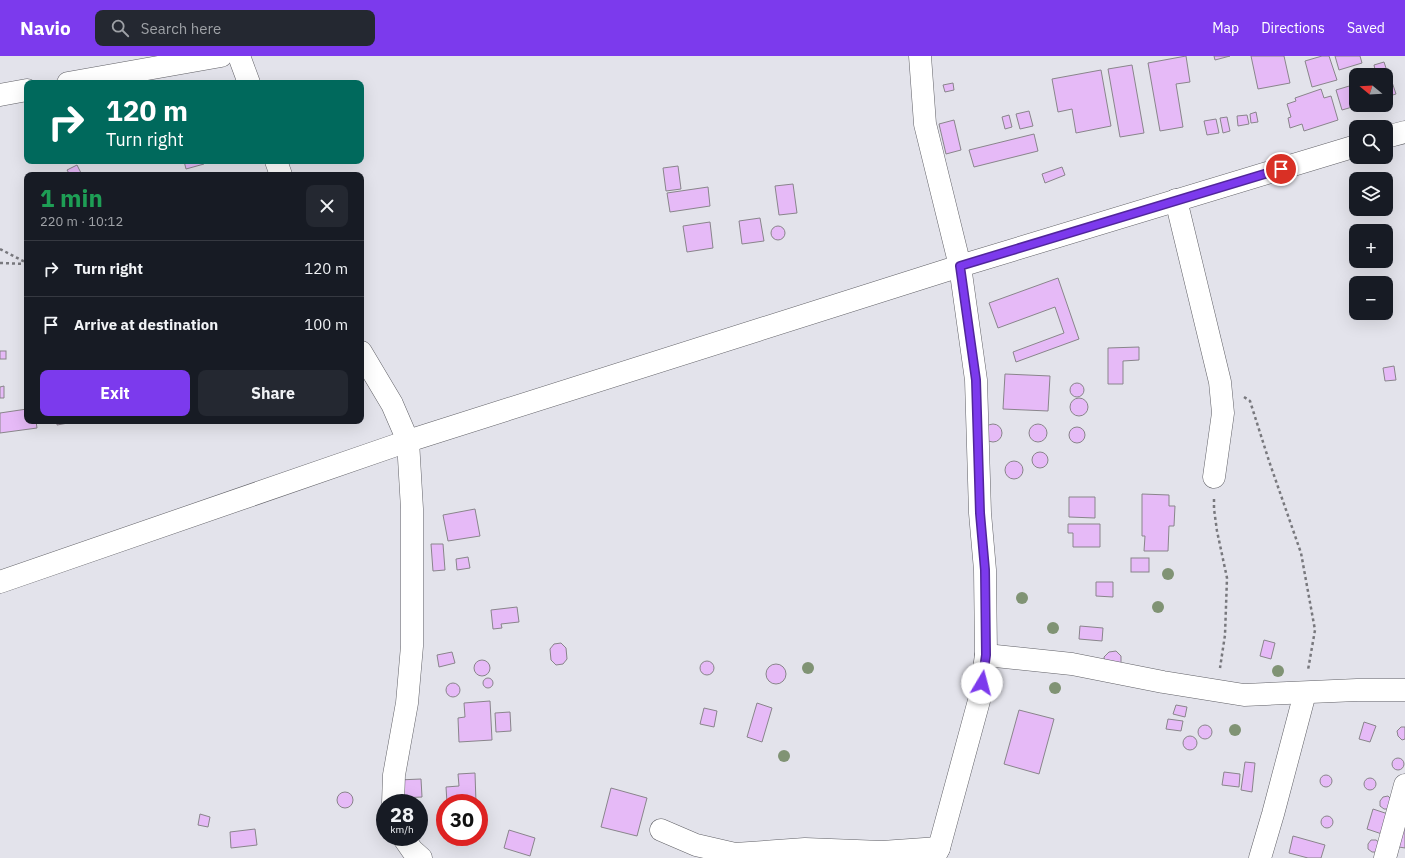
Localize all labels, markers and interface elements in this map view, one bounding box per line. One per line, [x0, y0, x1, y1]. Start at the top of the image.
search box [95, 10, 375, 46]
text: Navio [20, 16, 71, 40]
icon: search [109, 17, 131, 39]
text: Search here [141, 19, 221, 38]
text: Map [1212, 19, 1239, 37]
text: Directions [1261, 19, 1325, 37]
text: Saved [1347, 19, 1385, 37]
north arrow [1349, 68, 1393, 112]
map controls [1349, 68, 1393, 320]
text: 120 m [106, 92, 188, 129]
icon: right [40, 96, 92, 148]
button: search [1349, 120, 1393, 164]
text: Turn right [106, 128, 184, 151]
pin [1264, 152, 1298, 186]
icon: arrive [1270, 158, 1292, 180]
button: layers [1349, 172, 1393, 216]
text: 1 min [40, 182, 103, 214]
button: close [306, 185, 348, 227]
text: 220 m · 10:12 [40, 213, 123, 230]
button: + [1349, 224, 1393, 268]
icon: right [40, 258, 62, 280]
text: Turn right [74, 259, 143, 278]
text: 120 m [304, 259, 348, 278]
button: − [1349, 276, 1393, 320]
icon: arrive [40, 314, 62, 336]
text: Arrive at destination [74, 315, 218, 334]
text: 100 m [304, 315, 348, 334]
button: Exit [40, 370, 190, 416]
button: Share [198, 370, 348, 416]
position arrow [961, 662, 1003, 704]
speed limit sign: 30 [436, 794, 488, 846]
text: 28 [390, 801, 414, 828]
text: km/h [390, 823, 414, 836]

